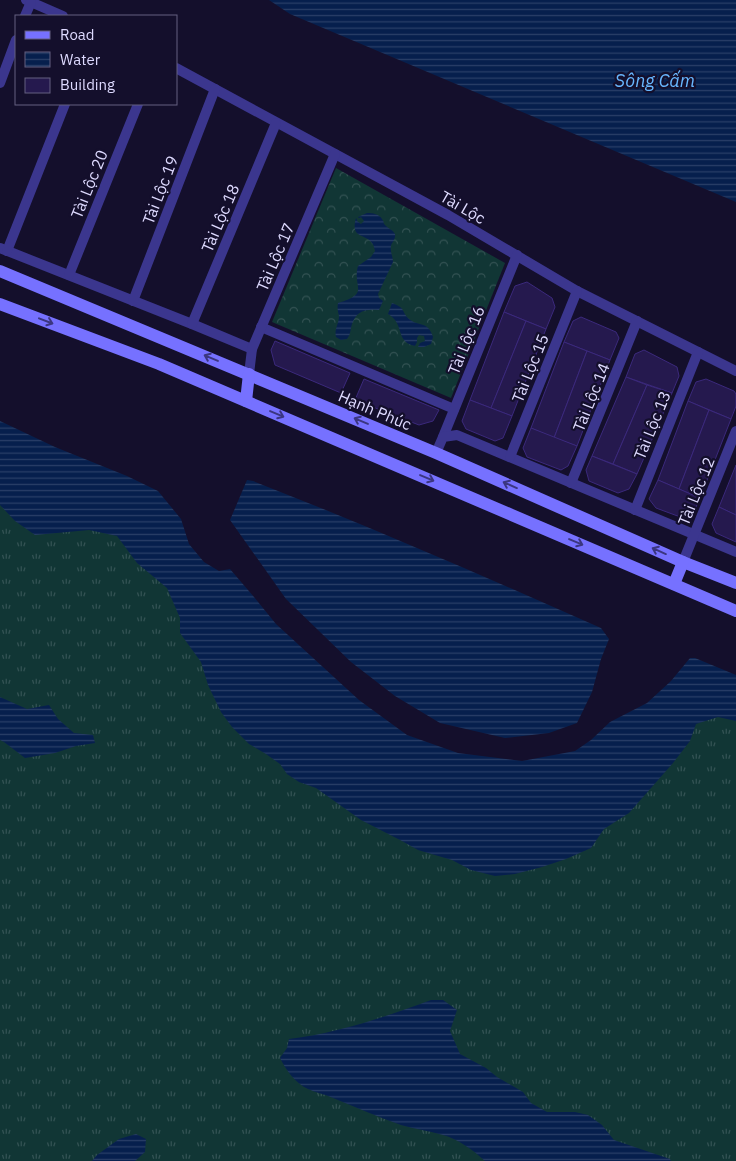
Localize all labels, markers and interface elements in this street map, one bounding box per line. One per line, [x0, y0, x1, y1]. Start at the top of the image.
legend [15, 15, 178, 105]
text: Road [60, 25, 95, 44]
text: Water [60, 50, 101, 69]
water label: Sông Cấm [615, 69, 695, 92]
text: Building [60, 75, 115, 94]
street label: Tài Lộc 20 [66, 147, 112, 221]
street label: Tài Lộc 19 [138, 153, 182, 227]
street label: Tài Lộc 18 [197, 181, 243, 255]
street label: Tài Lộc [437, 186, 489, 228]
street label: Tài Lộc 17 [252, 220, 298, 294]
street label: Tài Lộc 16 [443, 303, 489, 377]
one-way arrow [37, 317, 53, 326]
street label: Tài Lộc 15 [507, 331, 553, 405]
one-way arrow [204, 353, 219, 363]
street label: Tài Lộc 14 [568, 360, 614, 434]
street label: Hạnh Phúc [335, 386, 415, 434]
street label: Tài Lộc 13 [629, 388, 675, 462]
one-way arrow [270, 411, 285, 420]
one-way arrow [354, 416, 369, 425]
street label: Tài Lộc 12 [673, 454, 719, 528]
one-way arrow [419, 474, 434, 484]
one-way arrow [503, 480, 518, 490]
one-way arrow [568, 538, 583, 547]
one-way arrow [652, 545, 667, 555]

